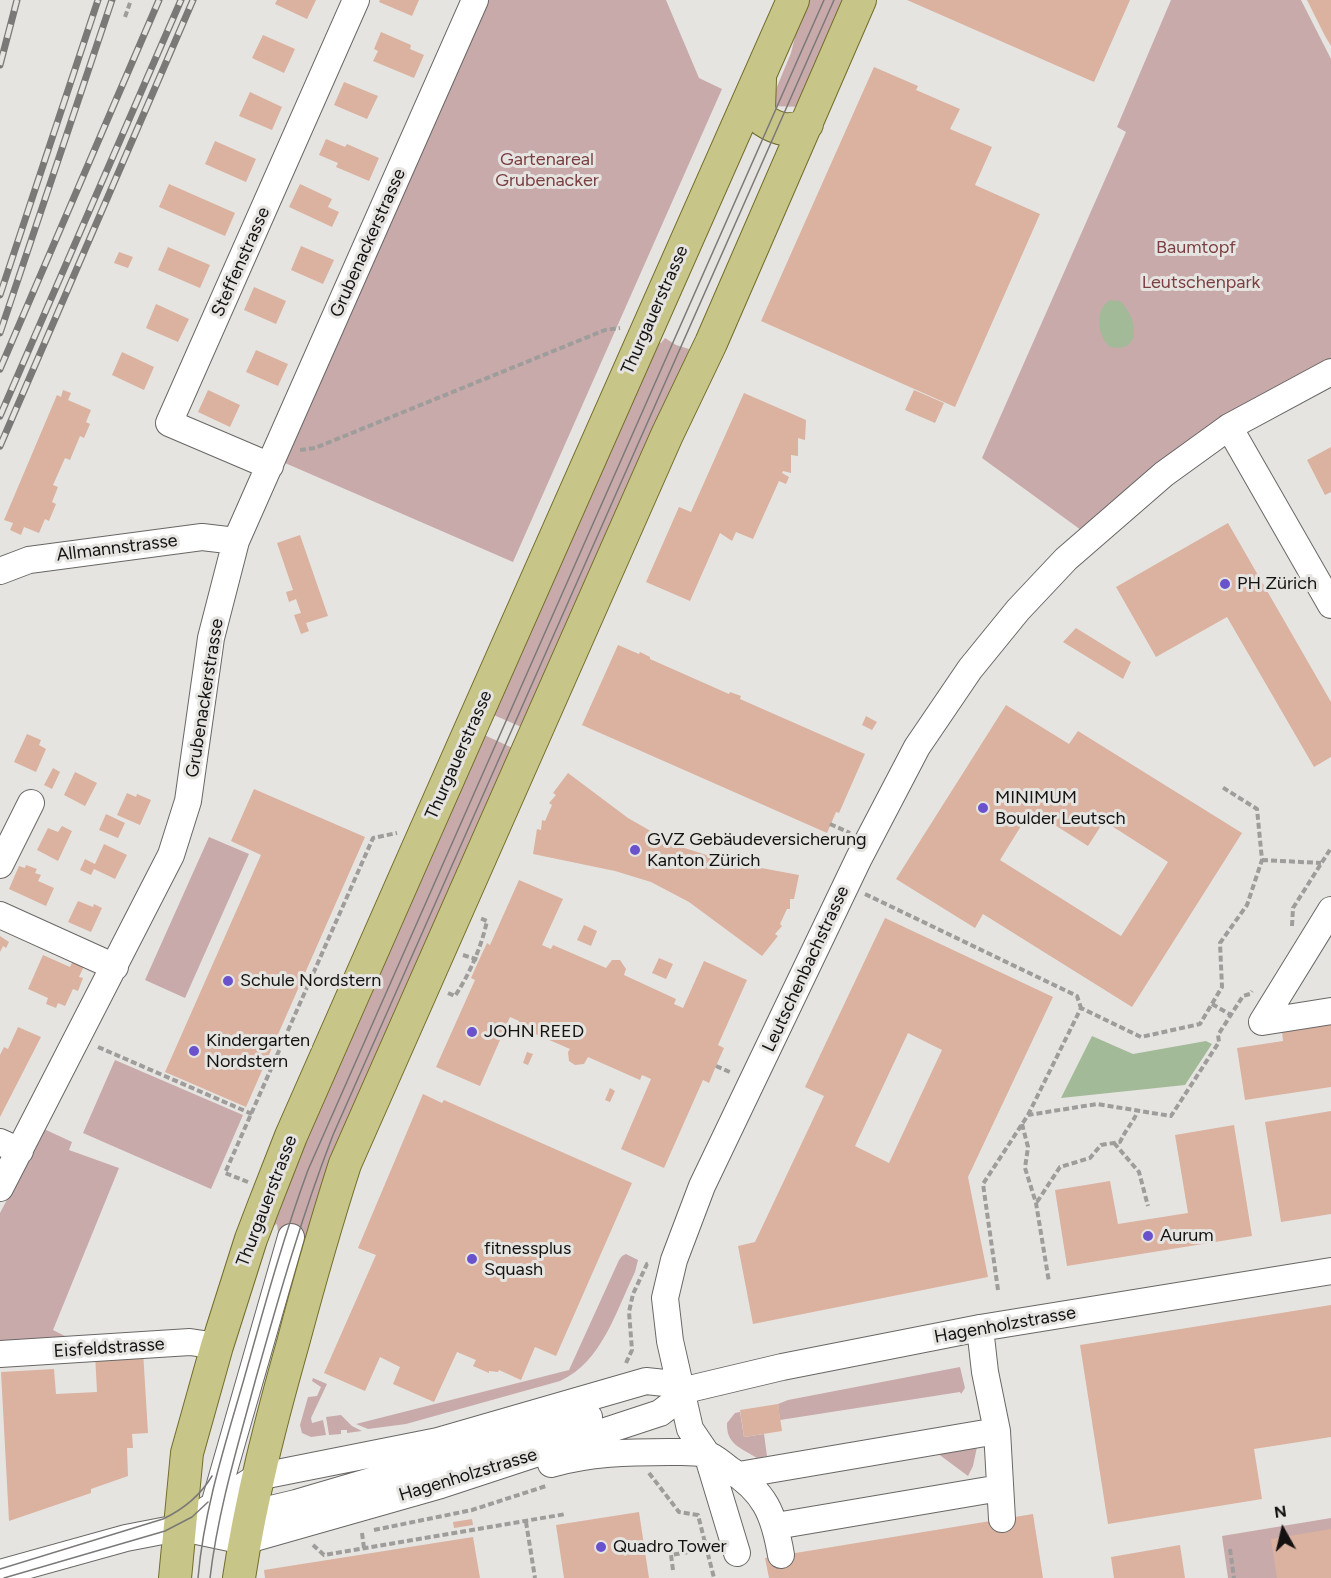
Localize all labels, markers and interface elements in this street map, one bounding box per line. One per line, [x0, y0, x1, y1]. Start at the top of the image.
park label: Gartenareal Grubenacker [495, 149, 599, 192]
street label: Grubenackerstrasse [325, 165, 411, 321]
street label: Steffenstrasse [207, 204, 275, 320]
park label: Baumtopf [1156, 237, 1236, 259]
street label: Thurgauerstrasse [617, 242, 693, 378]
park label: Leutschenpark [1142, 272, 1260, 294]
street label: Allmannstrasse [55, 530, 179, 566]
place label: PH Zürich [1237, 573, 1317, 595]
marker: PH Zürich [1218, 577, 1232, 591]
street label: Grubenackerstrasse [182, 617, 228, 779]
street label: Thurgauerstrasse [421, 687, 497, 823]
place label: MINIMUM Boulder Leutsch [995, 787, 1126, 830]
marker: MINIMUM Boulder Leutsch [976, 801, 990, 815]
place label: GVZ Gebäudeversicherung Kanton Zürich [647, 829, 867, 872]
marker: GVZ Gebäudeversicherung Kanton Zürich [628, 843, 642, 857]
street label: Leutschenbachstrasse [758, 883, 854, 1055]
place label: Schule Nordstern [240, 970, 381, 992]
marker: Schule Nordstern [221, 974, 235, 988]
place label: JOHN REED [484, 1021, 584, 1043]
marker: JOHN REED [465, 1025, 479, 1039]
place label: Kindergarten Nordstern [206, 1030, 310, 1072]
marker: Kindergarten Nordstern [187, 1044, 201, 1058]
street label: Thurgauerstrasse [232, 1132, 302, 1270]
place label: Aurum [1160, 1225, 1214, 1247]
marker: Aurum [1141, 1229, 1155, 1243]
place label: fitnessplus Squash [484, 1238, 571, 1280]
marker: fitnessplus Squash [465, 1252, 479, 1266]
street label: Hagenholzstrasse [932, 1302, 1078, 1348]
street label: Eisfeldstrasse [53, 1333, 165, 1363]
street label: Hagenholzstrasse [396, 1444, 540, 1506]
north arrow [1253, 1500, 1313, 1560]
text: N [1273, 1501, 1288, 1522]
place label: Quadro Tower [613, 1536, 727, 1558]
marker: Quadro Tower [594, 1540, 608, 1554]

